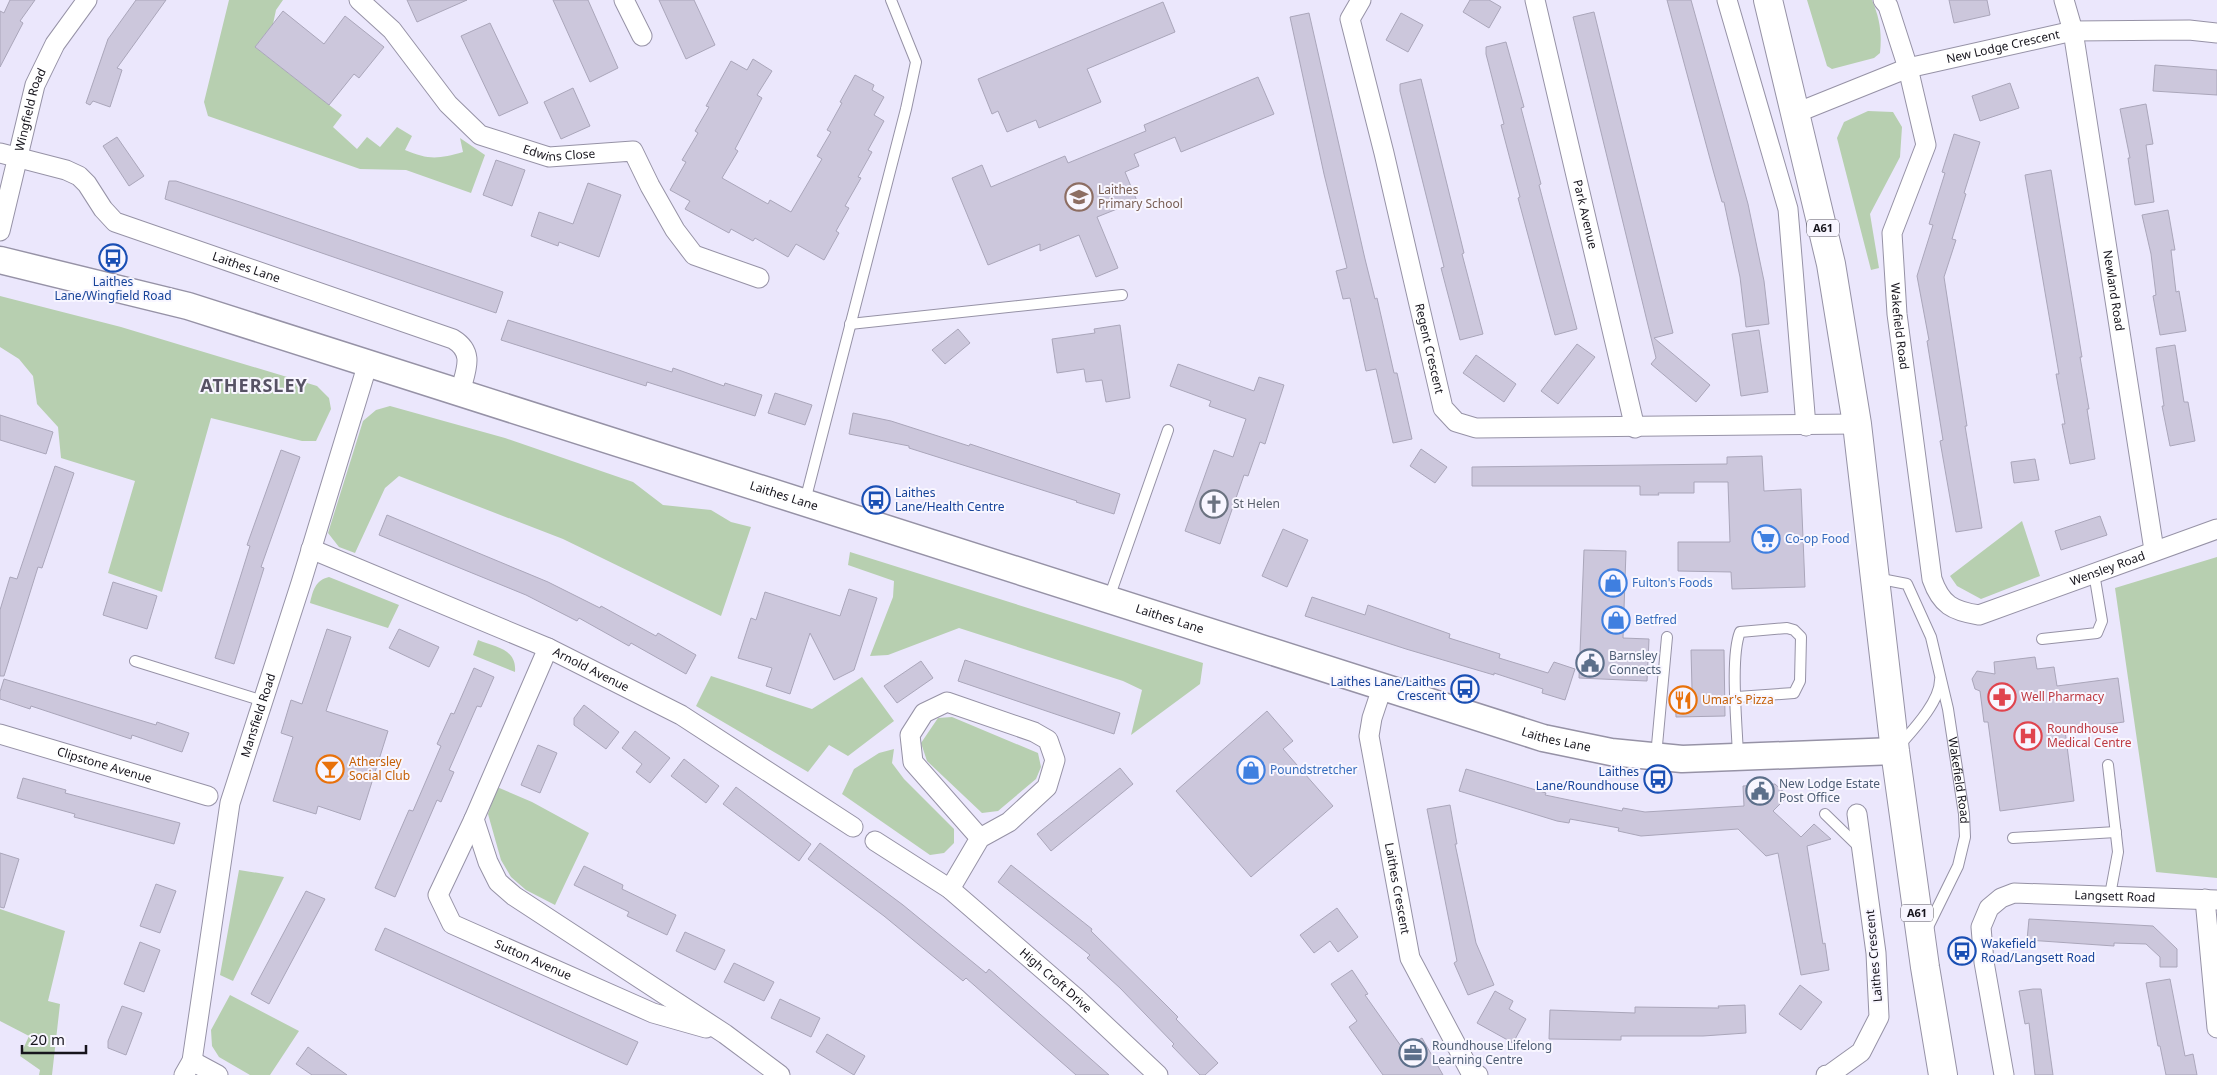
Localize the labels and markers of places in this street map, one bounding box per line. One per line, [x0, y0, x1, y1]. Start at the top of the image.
place label: Laithes Primary School [1098, 181, 1183, 212]
school or university icon: Laithes Primary School [1064, 182, 1094, 212]
bus stop icon: Laithes Lane/Wingfield Road [98, 243, 128, 273]
place label: Laithes Lane/Wingfield Road [54, 273, 172, 304]
place label: Laithes Lane/Health Centre [895, 484, 1005, 515]
bus stop icon: Laithes Lane/Health Centre [861, 485, 891, 515]
church icon: St Helen [1199, 489, 1229, 519]
place label: St Helen [1233, 495, 1280, 512]
supermarket icon: Co-op Food [1751, 524, 1781, 554]
place label: Co-op Food [1785, 530, 1850, 547]
shop icon: Fulton's Foods [1598, 568, 1628, 598]
place label: Fulton's Foods [1632, 574, 1713, 591]
shop icon: Betfred [1601, 605, 1631, 635]
place label: Betfred [1635, 611, 1677, 628]
place label: Barnsley Connects [1609, 647, 1662, 678]
public building icon: Barnsley Connects [1575, 648, 1605, 678]
place label: Laithes Lane/Laithes Crescent [1330, 673, 1447, 704]
bus stop icon: Laithes Lane/Laithes Crescent [1450, 674, 1480, 704]
pharmacy icon: Well Pharmacy [1987, 682, 2017, 712]
restaurant icon: Umar's Pizza [1668, 685, 1698, 715]
place label: Well Pharmacy [2021, 688, 2105, 705]
place label: Umar's Pizza [1702, 691, 1774, 708]
place label: Roundhouse Medical Centre [2047, 720, 2132, 751]
hospital icon: Roundhouse Medical Centre [2013, 721, 2043, 751]
place label: Athersley Social Club [349, 753, 410, 784]
bar icon: Athersley Social Club [315, 754, 345, 784]
shop icon: Poundstretcher [1236, 755, 1266, 785]
place label: Poundstretcher [1270, 761, 1358, 778]
place label: Laithes Lane/Roundhouse [1536, 763, 1639, 794]
bus stop icon: Laithes Lane/Roundhouse [1643, 764, 1673, 794]
place label: New Lodge Estate Post Office [1779, 775, 1880, 806]
public building icon: New Lodge Estate Post Office [1745, 776, 1775, 806]
place label: Wakefield Road/Langsett Road [1981, 935, 2095, 966]
bus stop icon: Wakefield Road/Langsett Road [1947, 936, 1977, 966]
place label: Roundhouse Lifelong Learning Centre [1432, 1037, 1552, 1068]
office icon: Roundhouse Lifelong Learning Centre [1398, 1038, 1428, 1068]

